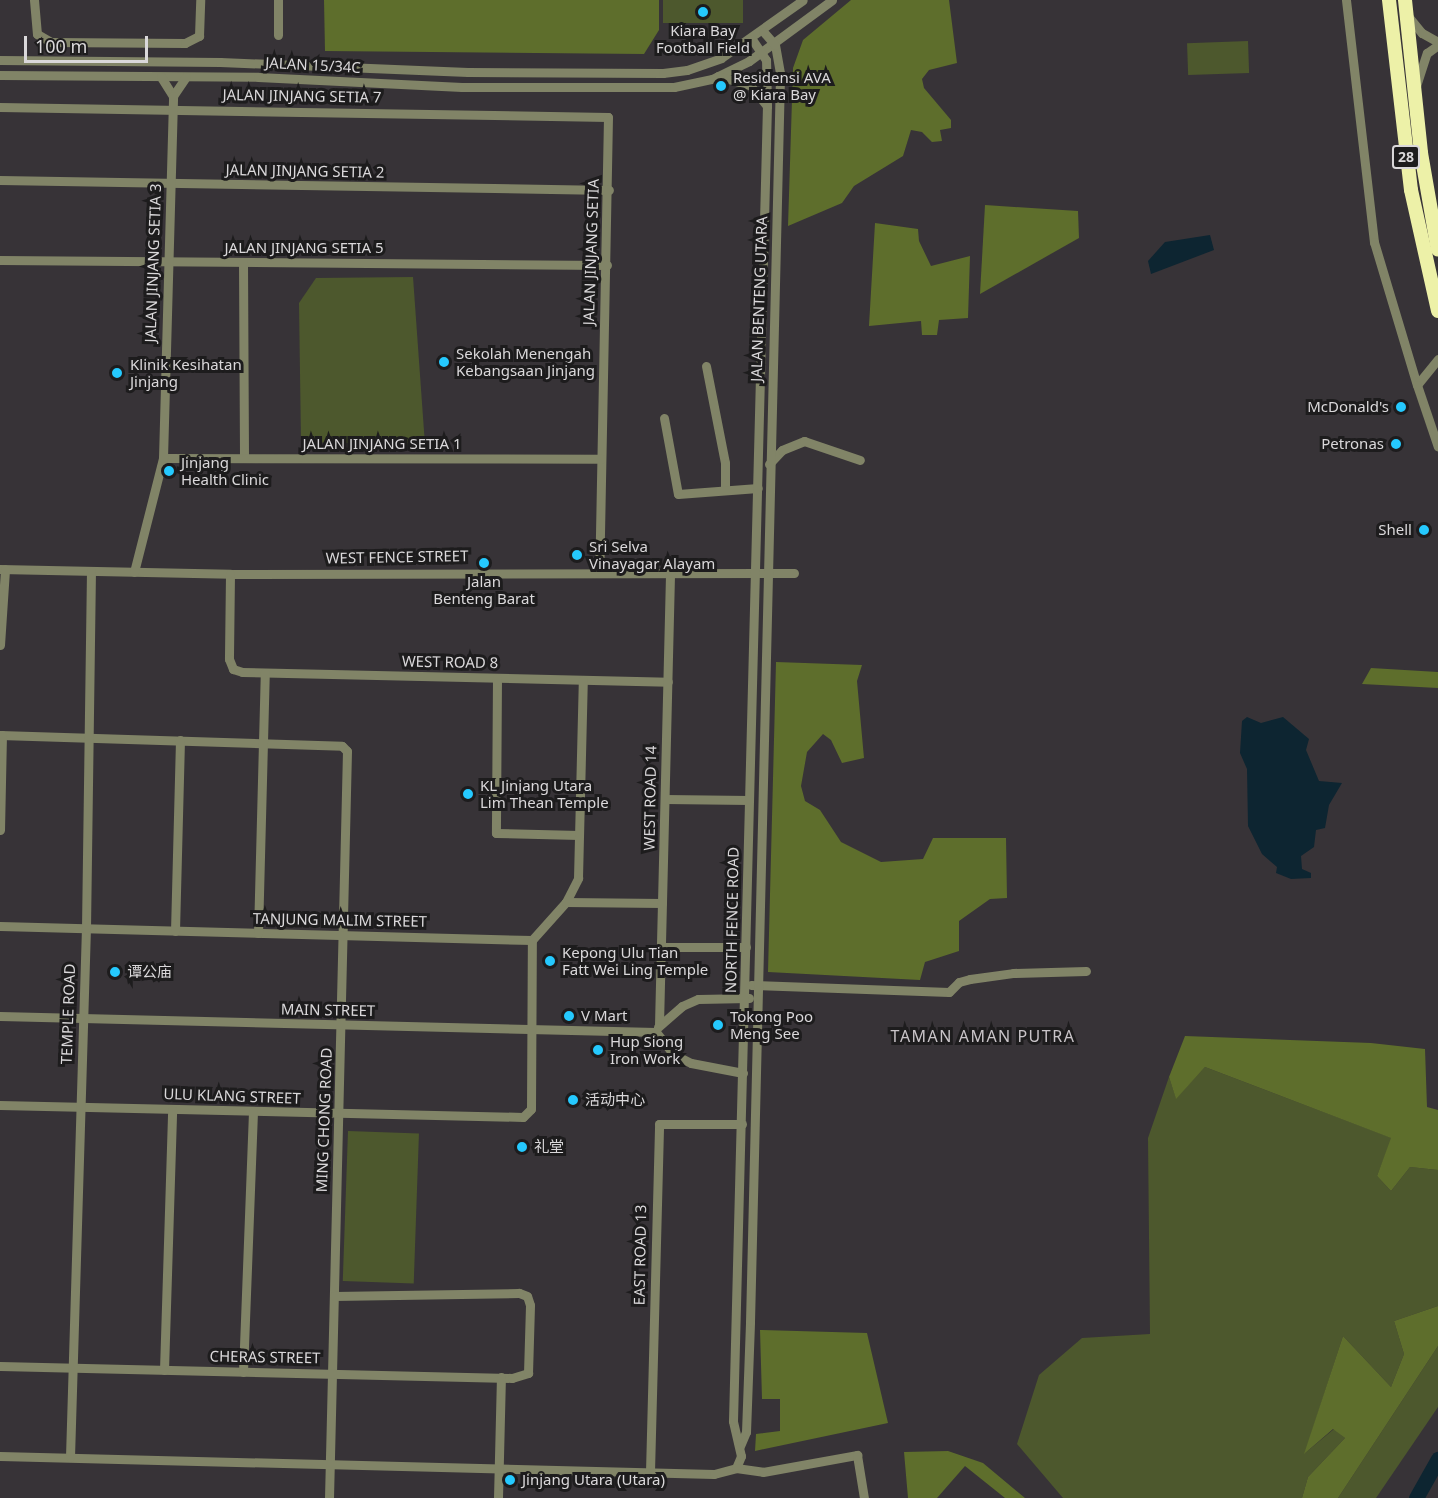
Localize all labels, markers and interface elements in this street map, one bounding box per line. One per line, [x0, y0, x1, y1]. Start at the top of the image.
marker: Kiara Bay Football Field [696, 5, 710, 19]
place label: Kiara Bay Football Field [656, 21, 750, 56]
scale bar [27, 24, 152, 62]
text: 100 m [35, 34, 87, 58]
street label: JALAN 15/34C [265, 54, 361, 76]
place label: Residensi AVA @ Kiara Bay [733, 68, 831, 103]
marker: Residensi AVA @ Kiara Bay [714, 79, 728, 93]
street label: JALAN JINJANG SETIA 7 [222, 86, 382, 106]
road number: 28 [1391, 146, 1421, 168]
street label: JALAN JINJANG SETIA 2 [225, 161, 385, 181]
street label: JALAN JINJANG SETIA [579, 178, 603, 326]
street label: JALAN JINJANG SETIA 3 [141, 183, 165, 343]
street label: JALAN BENTENG UTARA [747, 216, 771, 382]
street label: JALAN JINJANG SETIA 5 [225, 239, 383, 257]
place label: Sekolah Menengah Kebangsaan Jinjang [456, 344, 595, 379]
place label: Klinik Kesihatan Jinjang [130, 355, 242, 390]
marker: Sekolah Menengah Kebangsaan Jinjang [437, 355, 451, 369]
marker: Klinik Kesihatan Jinjang [108, 364, 126, 382]
place label: McDonald's [1307, 398, 1389, 416]
marker: McDonald's [1394, 400, 1408, 414]
street label: JALAN JINJANG SETIA 1 [303, 435, 461, 453]
place label: Petronas [1321, 435, 1384, 453]
marker: Petronas [1389, 437, 1403, 451]
place label: Jinjang Health Clinic [181, 453, 269, 488]
marker: Jinjang Health Clinic [162, 464, 176, 478]
place label: Shell [1378, 521, 1412, 539]
marker: Shell [1417, 523, 1431, 537]
place label: Sri Selva Vinayagar Alayam [589, 537, 715, 572]
street label: WEST FENCE STREET [325, 547, 469, 567]
marker: Sri Selva Vinayagar Alayam [570, 548, 584, 562]
marker: Jalan Benteng Barat [477, 556, 491, 570]
place label: Jalan Benteng Barat [433, 572, 535, 607]
street label: WEST ROAD 8 [402, 652, 498, 672]
street label: WEST ROAD 14 [640, 745, 660, 851]
place label: KL Jinjang Utara Lim Thean Temple [480, 776, 609, 811]
marker: KL Jinjang Utara Lim Thean Temple [461, 787, 475, 801]
street label: NORTH FENCE ROAD [722, 847, 742, 993]
street label: TANJUNG MALIM STREET [253, 909, 427, 931]
place label: Kepong Ulu Tian Fatt Wei Ling Temple [562, 943, 708, 978]
marker: Kepong Ulu Tian Fatt Wei Ling Temple [543, 954, 557, 968]
street label: TEMPLE ROAD [57, 963, 79, 1065]
place label: 谭公庙 [127, 963, 172, 981]
marker: 谭公庙 [108, 965, 122, 979]
street label: MAIN STREET [281, 1000, 375, 1020]
place label: V Mart [581, 1007, 628, 1025]
place label: Tokong Poo Meng See [730, 1007, 813, 1042]
marker: V Mart [562, 1009, 576, 1023]
marker: Tokong Poo Meng See [711, 1018, 725, 1032]
district label: TAMAN AMAN PUTRA [891, 1026, 1075, 1046]
place label: Hup Siong Iron Work [610, 1032, 683, 1067]
marker: Hup Siong Iron Work [591, 1043, 605, 1057]
street label: MING CHONG ROAD [312, 1047, 336, 1193]
street label: ULU KLANG STREET [163, 1085, 301, 1107]
place label: 活动中心 [585, 1091, 645, 1109]
marker: 活动中心 [566, 1093, 580, 1107]
place label: 礼堂 [534, 1138, 564, 1156]
marker: 礼堂 [515, 1140, 529, 1154]
street label: EAST ROAD 13 [630, 1204, 650, 1306]
street label: CHERAS STREET [209, 1347, 321, 1367]
place label: Jinjang Utara (Utara) [522, 1471, 665, 1489]
marker: Jinjang Utara (Utara) [503, 1473, 517, 1487]

